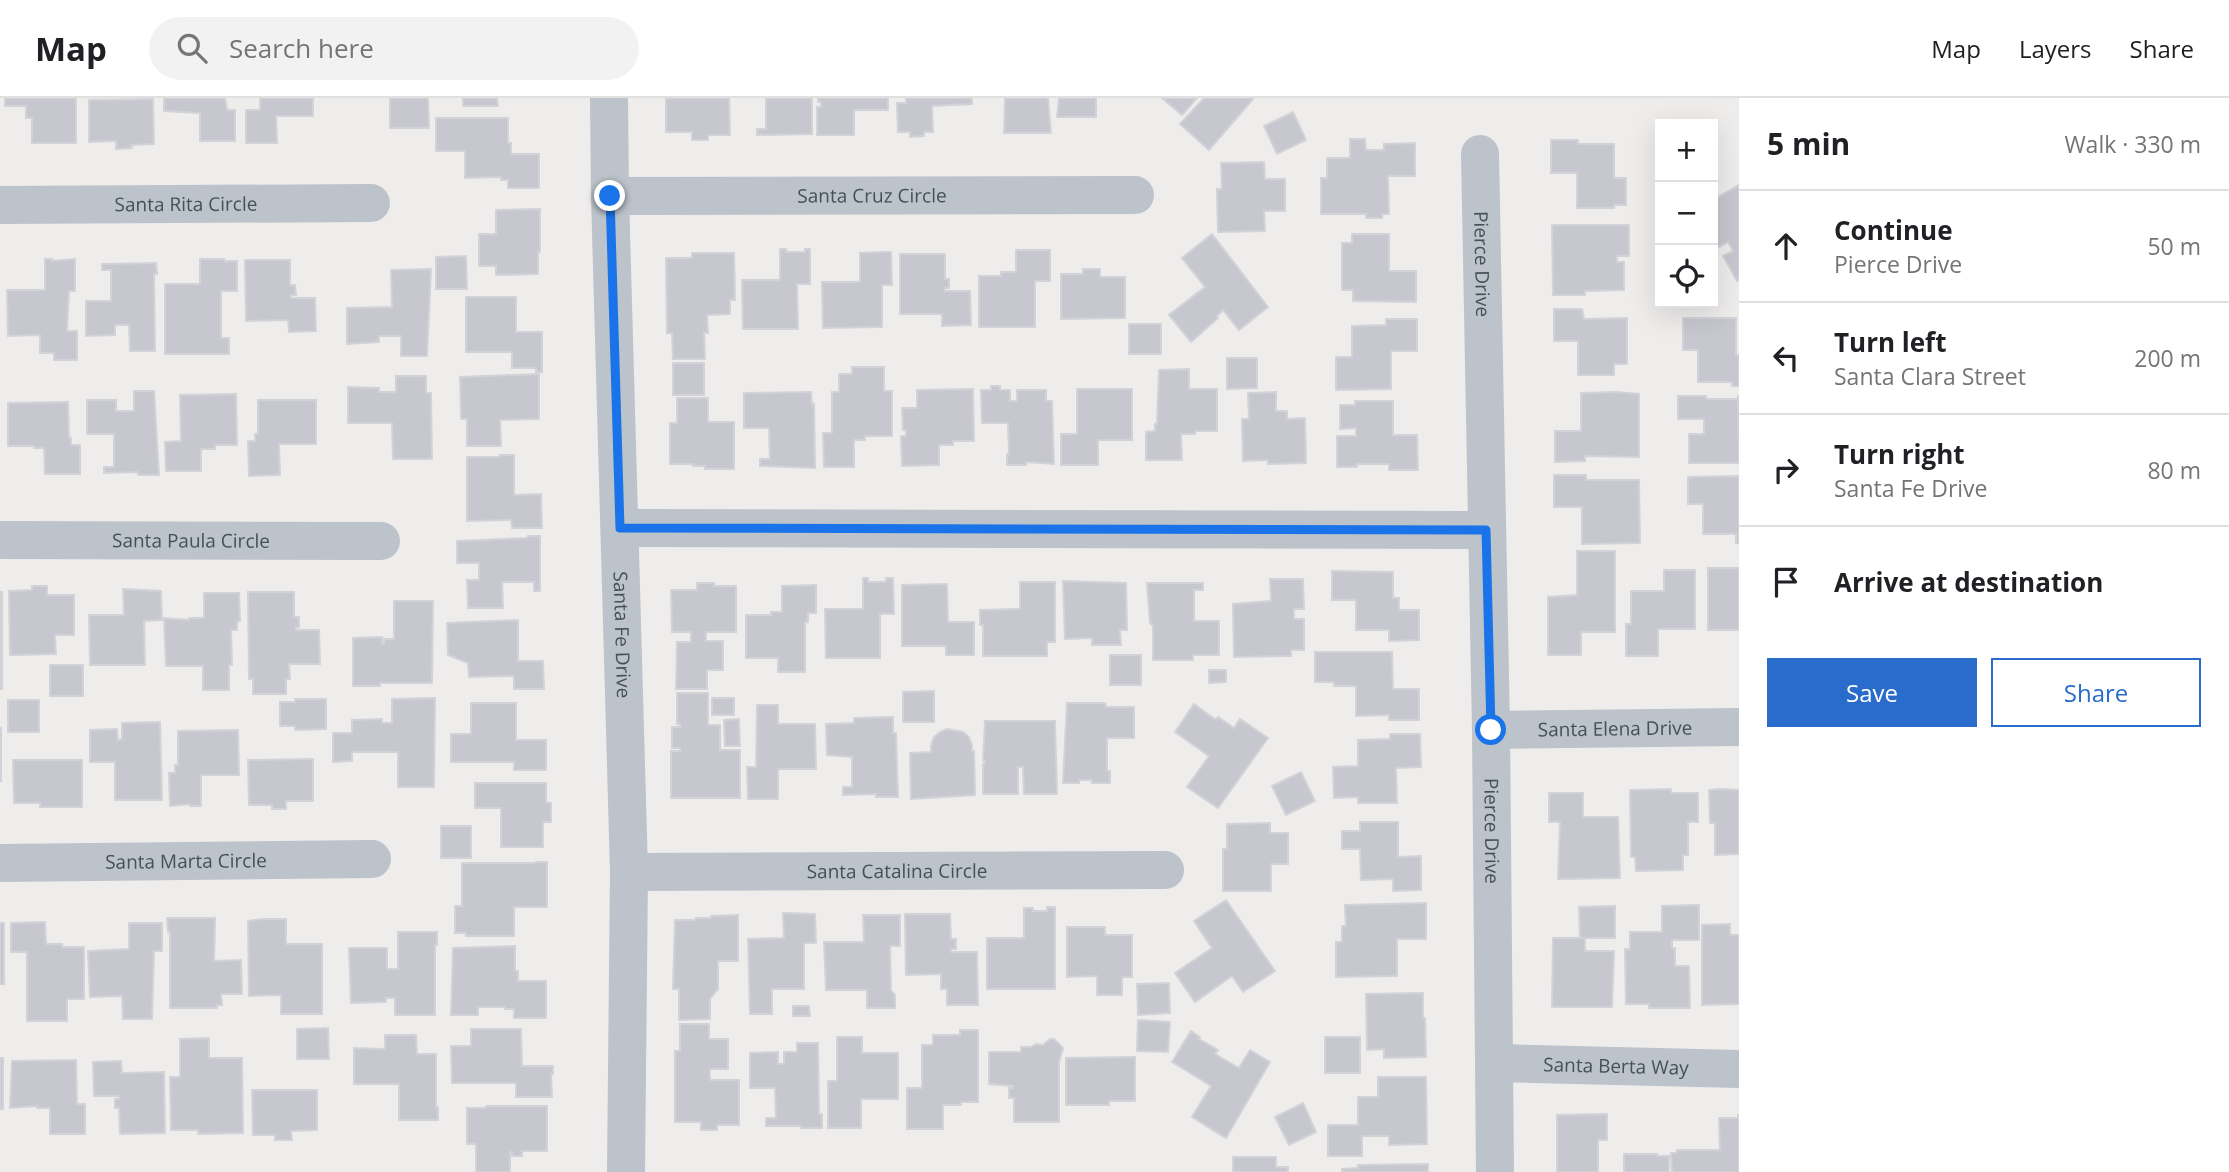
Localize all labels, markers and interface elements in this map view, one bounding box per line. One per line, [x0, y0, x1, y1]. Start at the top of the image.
search box [149, 17, 639, 80]
text: Map [35, 26, 107, 71]
icon: search [173, 29, 211, 67]
text: Search here [229, 30, 374, 66]
text: Map [1931, 32, 1981, 65]
text: Layers [2019, 32, 2092, 65]
text: Share [2130, 32, 2194, 65]
map controls [1655, 119, 1718, 308]
button: + [1655, 119, 1718, 182]
text: 5 min [1767, 123, 1850, 164]
text: Walk · 330 m [2064, 128, 2201, 160]
route end [594, 180, 625, 211]
street label: Santa Cruz Circle [797, 182, 947, 209]
button: − [1655, 182, 1718, 245]
street label: Santa Rita Circle [115, 191, 257, 217]
street label: Pierce Drive [1468, 211, 1496, 317]
text: Continue [1834, 212, 1953, 248]
icon: ahead [1767, 227, 1805, 265]
text: 50 m [2147, 230, 2201, 262]
button: locate [1655, 245, 1718, 308]
text: Pierce Drive [1834, 248, 1962, 280]
text: Turn left [1834, 324, 1946, 360]
icon: left [1767, 339, 1805, 377]
text: 200 m [2134, 342, 2201, 374]
text: Santa Clara Street [1834, 360, 2026, 392]
text: Turn right [1834, 436, 1965, 472]
icon: right [1767, 451, 1805, 489]
text: 80 m [2147, 454, 2201, 486]
text: Santa Fe Drive [1834, 472, 1988, 504]
street label: Santa Paula Circle [112, 527, 270, 554]
icon: arrive [1767, 563, 1805, 601]
text: Arrive at destination [1834, 564, 2103, 600]
street label: Santa Fe Drive [608, 571, 637, 699]
button: Save [1767, 658, 1977, 727]
button: Share [1991, 658, 2201, 727]
route start [1475, 714, 1506, 745]
street label: Santa Elena Drive [1538, 715, 1692, 742]
street label: Pierce Drive [1478, 778, 1505, 884]
street label: Santa Marta Circle [105, 847, 267, 875]
street label: Santa Catalina Circle [807, 858, 987, 884]
street label: Santa Berta Way [1543, 1051, 1690, 1081]

